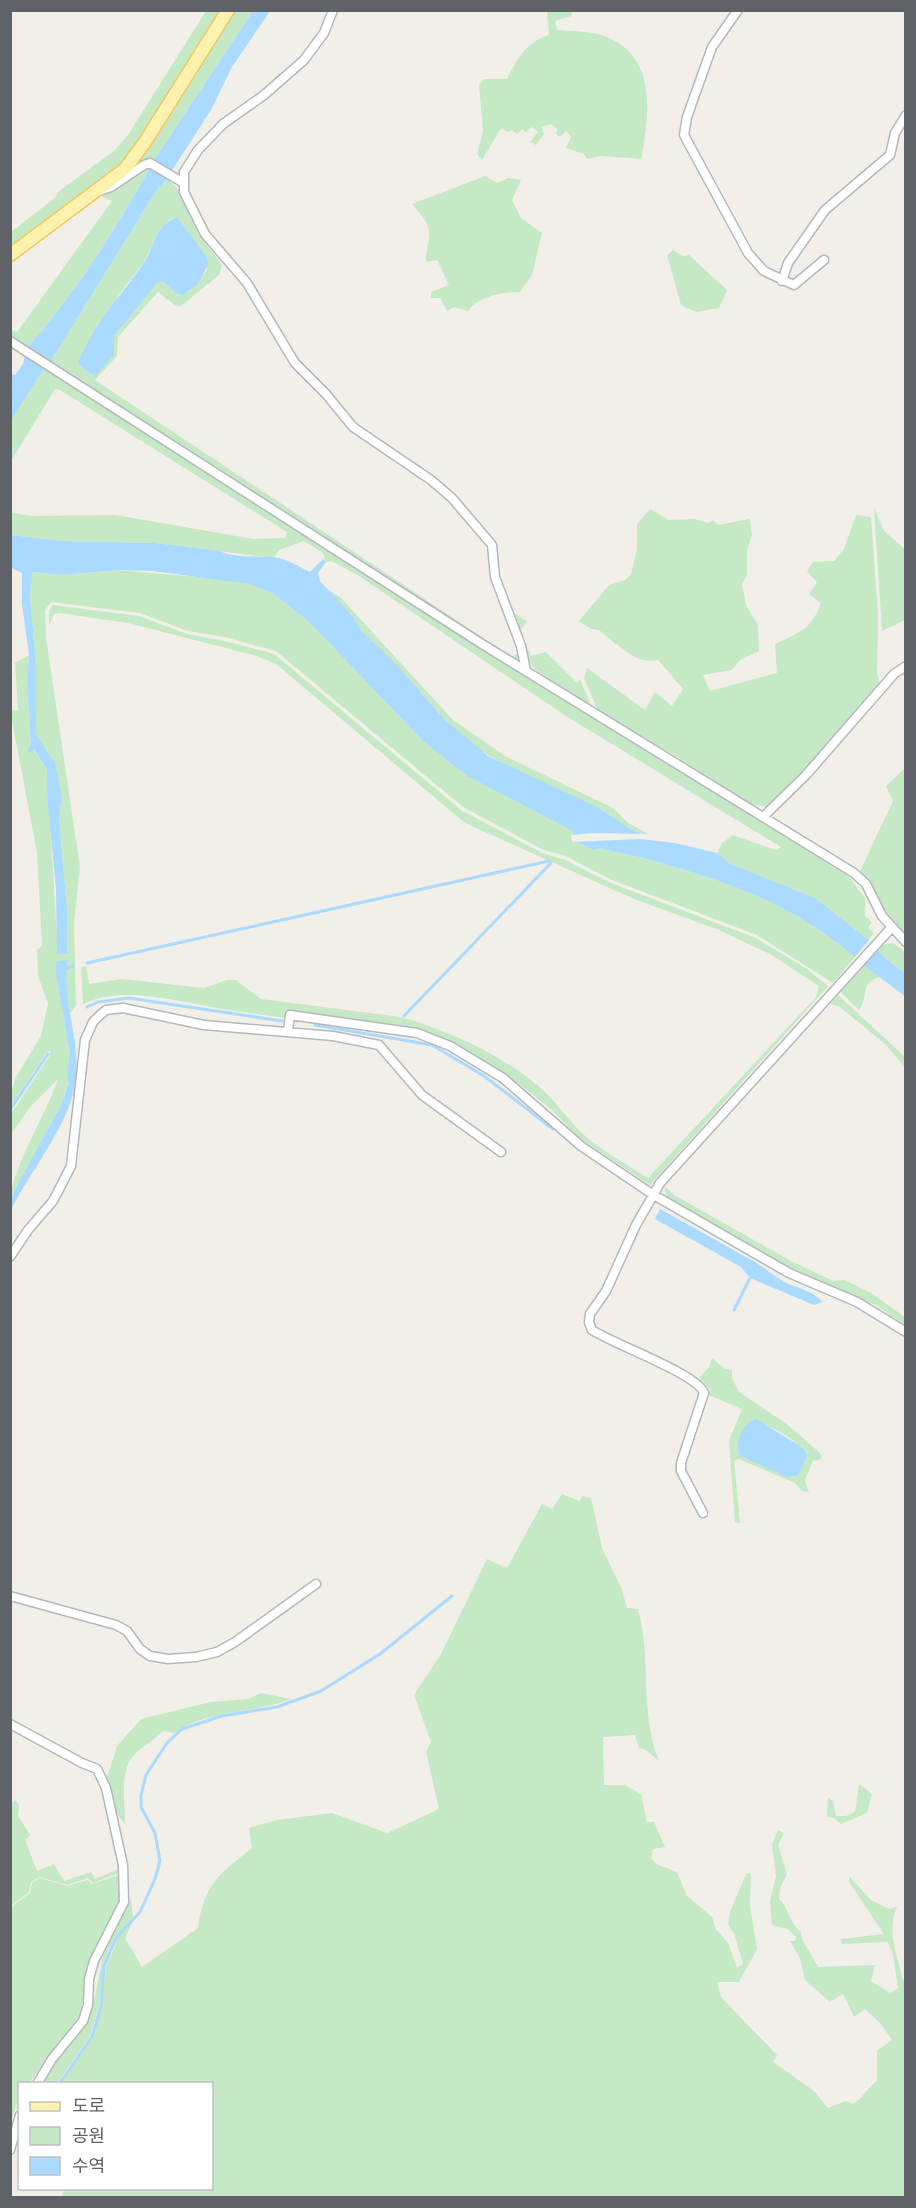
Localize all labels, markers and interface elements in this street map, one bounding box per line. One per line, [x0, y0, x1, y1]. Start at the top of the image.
legend [18, 2082, 213, 2190]
text: 도로 [72, 2094, 105, 2117]
text: 공원 [72, 2124, 105, 2147]
text: 수역 [72, 2154, 105, 2177]

